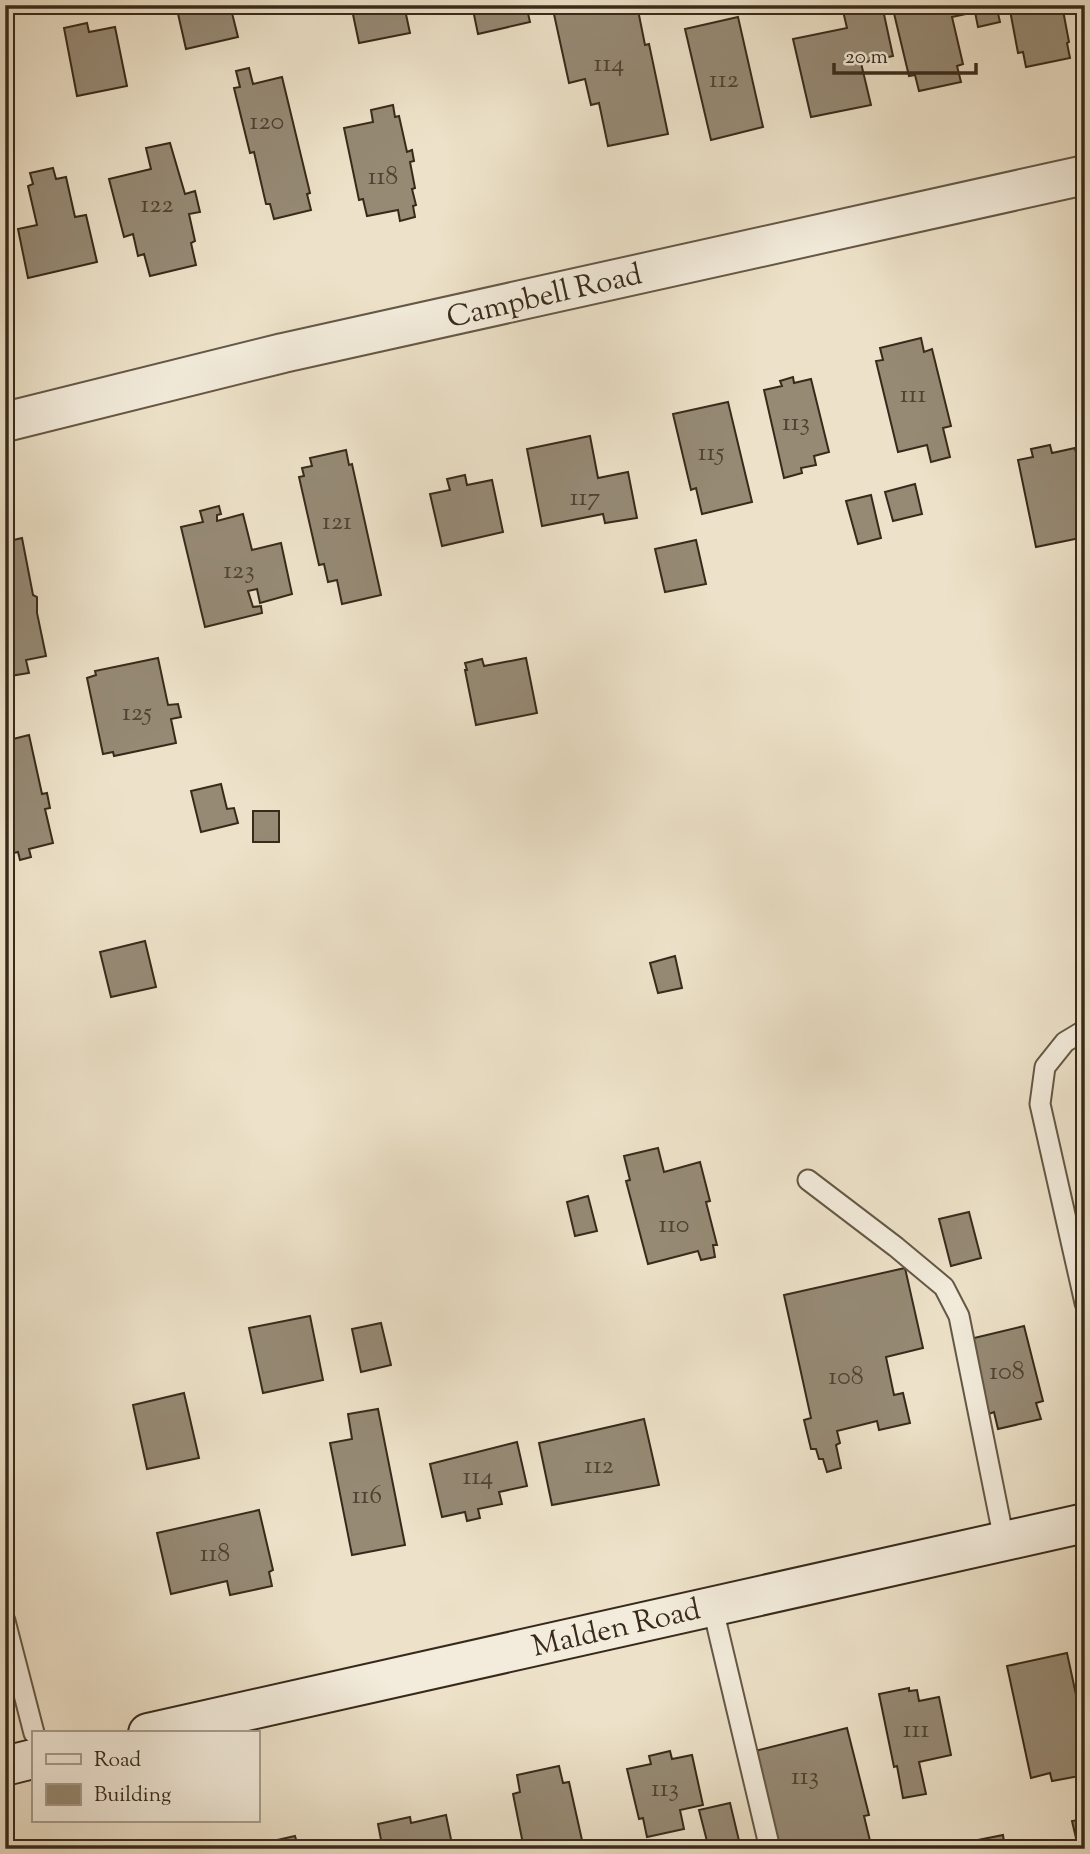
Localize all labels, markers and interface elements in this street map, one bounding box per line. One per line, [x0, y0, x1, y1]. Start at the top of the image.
scale bar [834, 32, 976, 76]
text: 20 m [845, 43, 888, 73]
house number: 114 [594, 46, 624, 83]
house number: 112 [709, 62, 739, 99]
house number: 120 [250, 104, 284, 141]
house number: 118 [368, 159, 398, 196]
house number: 122 [140, 187, 174, 224]
street label: Campbell Road [443, 254, 647, 341]
house number: 111 [900, 377, 926, 414]
house number: 113 [782, 405, 810, 442]
house number: 115 [698, 435, 724, 472]
house number: 117 [570, 480, 600, 517]
house number: 121 [322, 504, 352, 541]
house number: 123 [223, 553, 255, 590]
house number: 125 [122, 695, 152, 732]
house number: 110 [658, 1207, 690, 1244]
house number: 108 [989, 1354, 1025, 1391]
house number: 108 [828, 1359, 864, 1396]
house number: 112 [584, 1448, 614, 1485]
house number: 114 [463, 1459, 493, 1496]
house number: 116 [352, 1478, 382, 1515]
house number: 118 [200, 1536, 230, 1573]
street label: Malden Road [528, 1589, 705, 1670]
house number: 111 [903, 1712, 929, 1749]
legend [32, 1731, 259, 1822]
text: Road [94, 1746, 141, 1776]
house number: 113 [791, 1759, 819, 1796]
house number: 113 [651, 1771, 679, 1808]
text: Building [94, 1781, 171, 1811]

